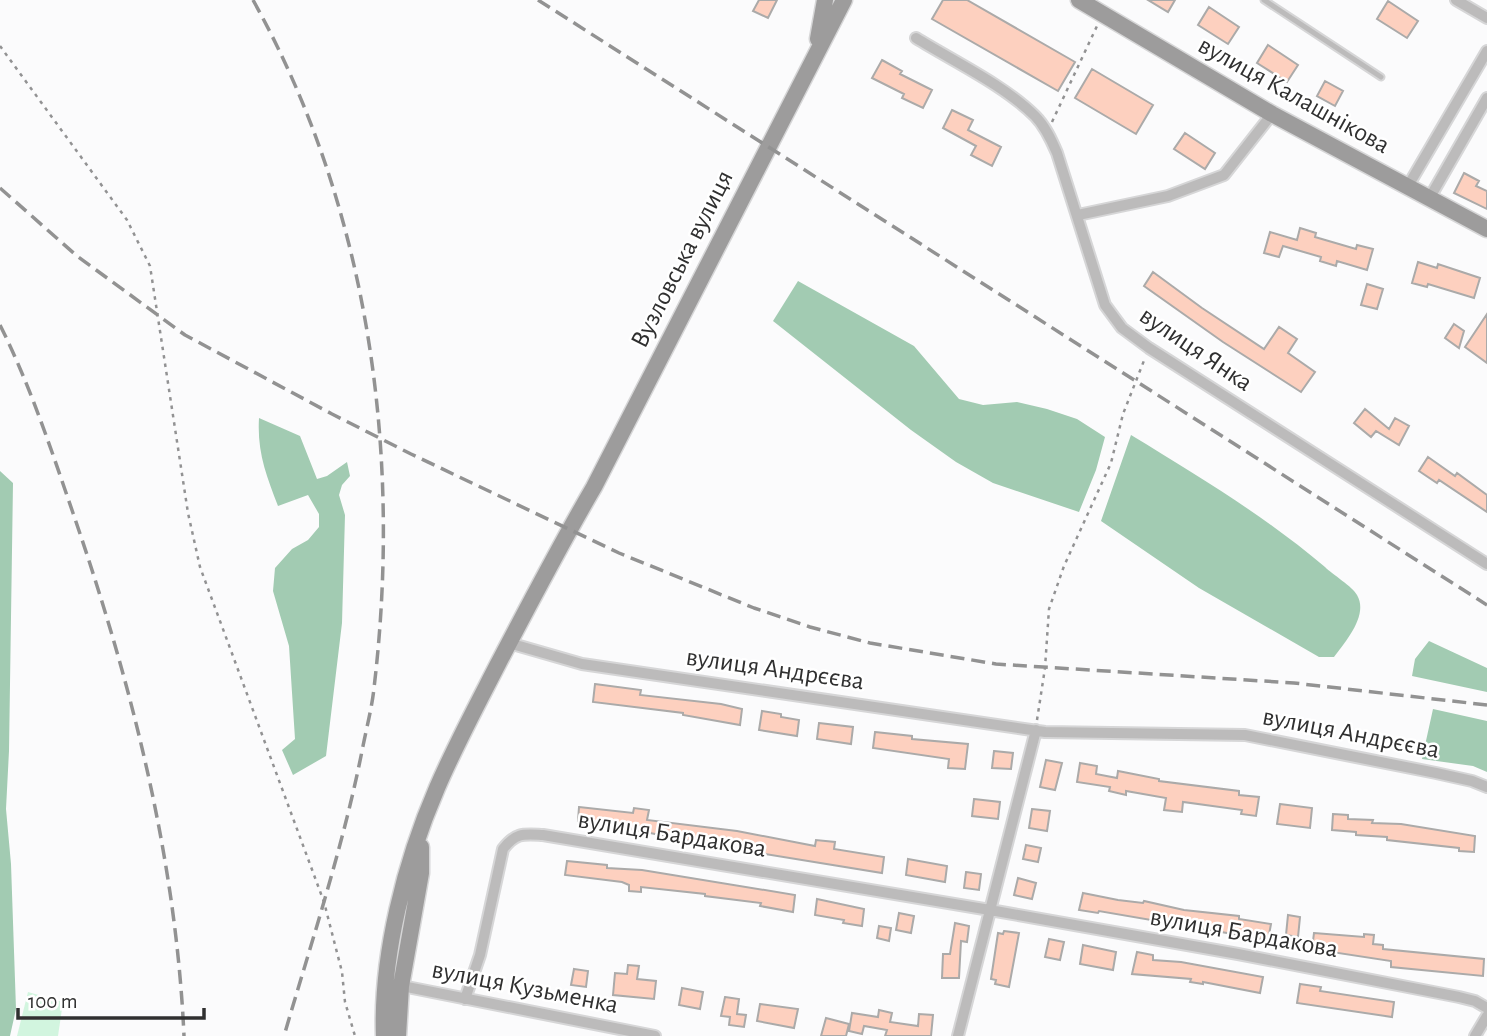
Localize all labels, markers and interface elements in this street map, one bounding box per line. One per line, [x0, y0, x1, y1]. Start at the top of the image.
street label: вулиця Калашнікова [1194, 32, 1394, 158]
street label: Вузловська вулиця [626, 166, 738, 352]
street label: вулиця Янка [1135, 302, 1257, 396]
street label: вулиця Андрєєва [684, 644, 866, 694]
street label: вулиця Андрєєва [1260, 703, 1442, 763]
street label: вулиця Бардакова [576, 806, 768, 862]
street label: вулиця Бардакова [1148, 904, 1340, 962]
street label: вулиця Кузьменка [430, 956, 621, 1018]
scale bar [18, 976, 203, 1020]
text: 100 m [28, 991, 78, 1012]

